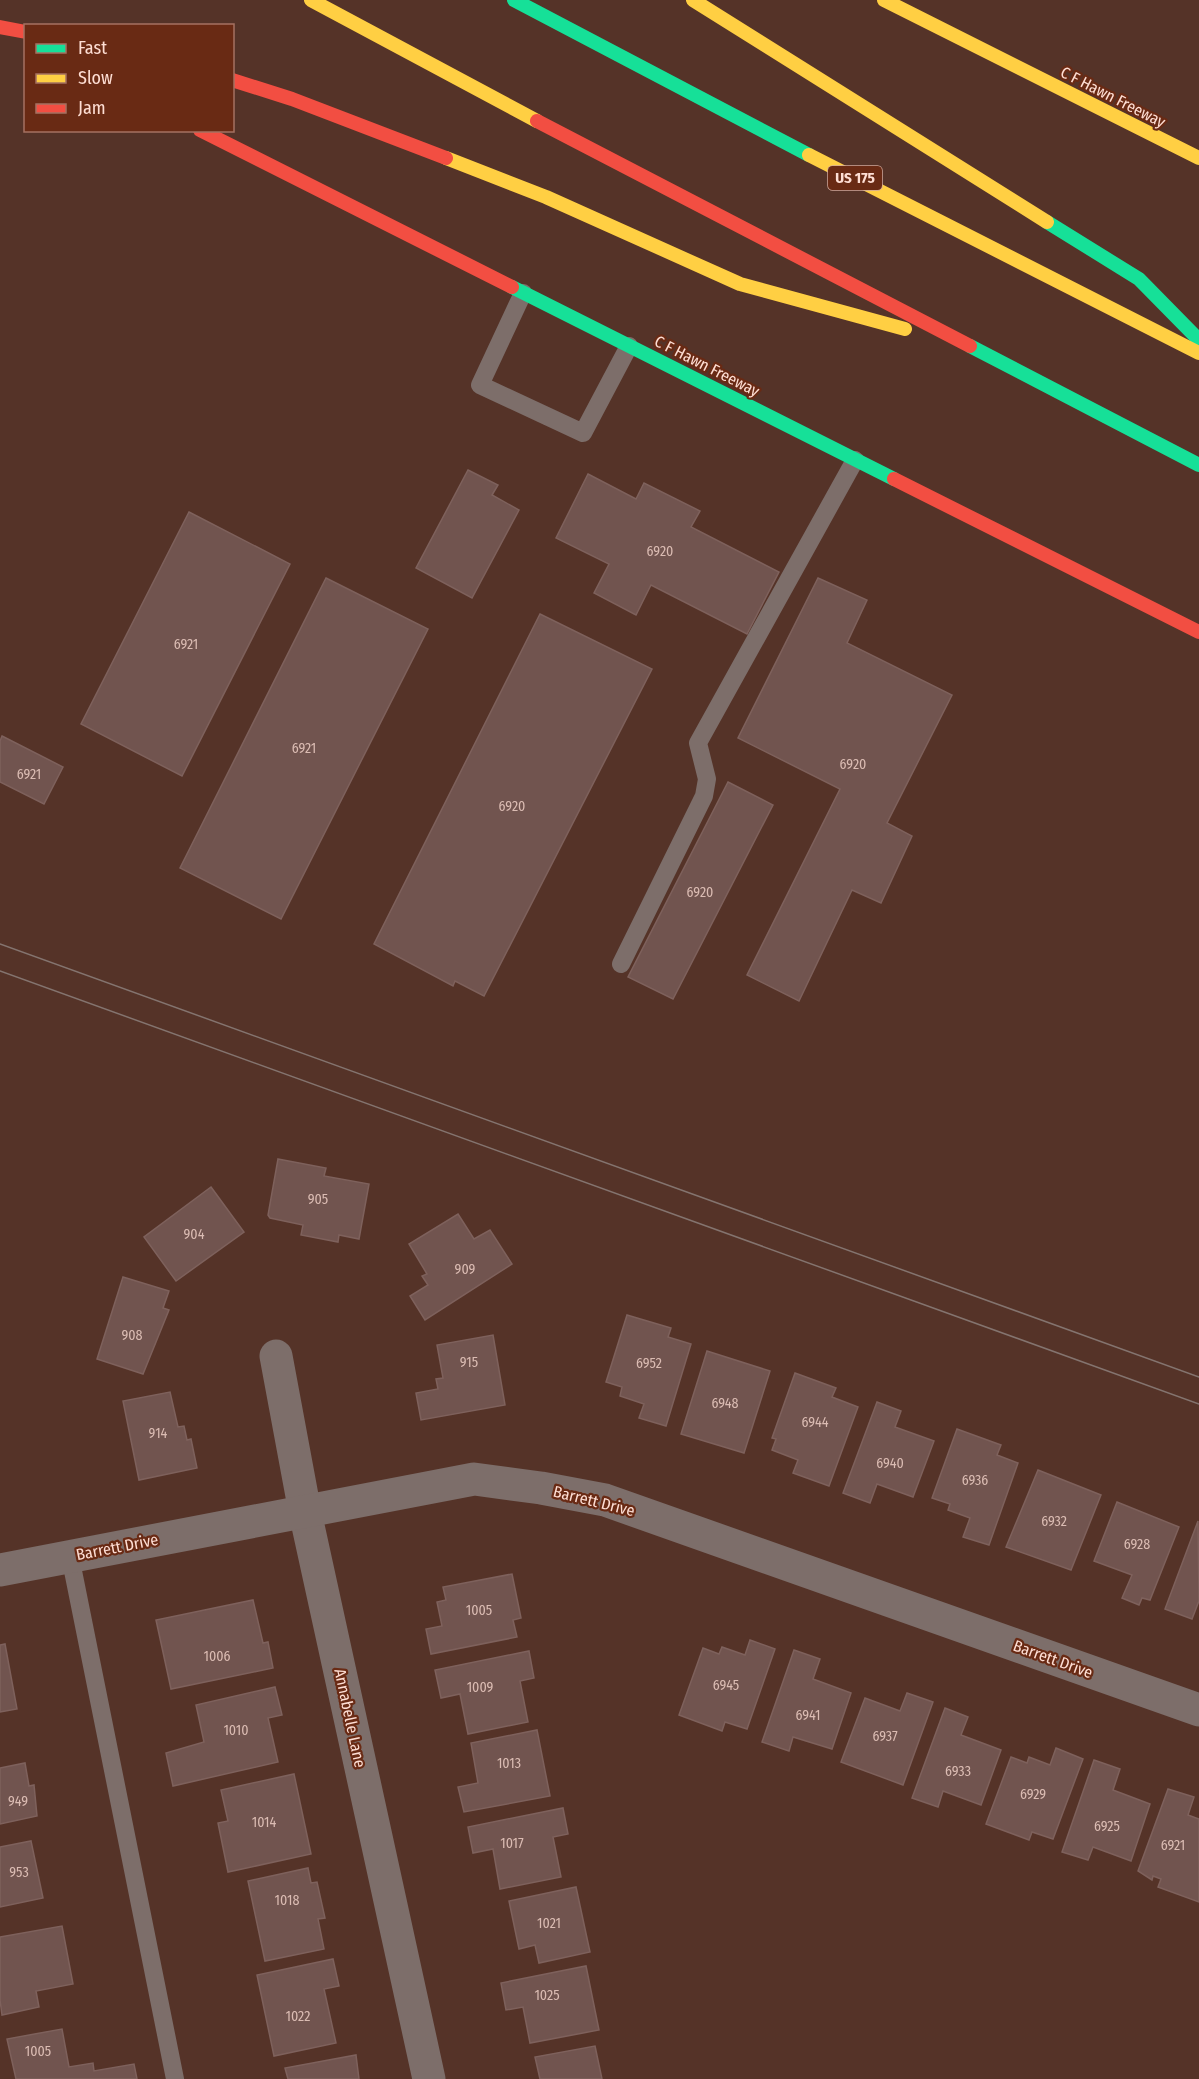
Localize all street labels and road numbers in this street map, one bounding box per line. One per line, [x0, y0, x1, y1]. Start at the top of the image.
street label: C F Hawn Freeway [1057, 62, 1169, 132]
road number: US 175 [828, 166, 882, 190]
street label: C F Hawn Freeway [651, 331, 763, 401]
street label: Barrett Drive [551, 1482, 637, 1520]
street label: Barrett Drive [74, 1530, 160, 1564]
street label: Barrett Drive [1011, 1636, 1095, 1682]
street label: Annabelle Lane [330, 1667, 370, 1769]

